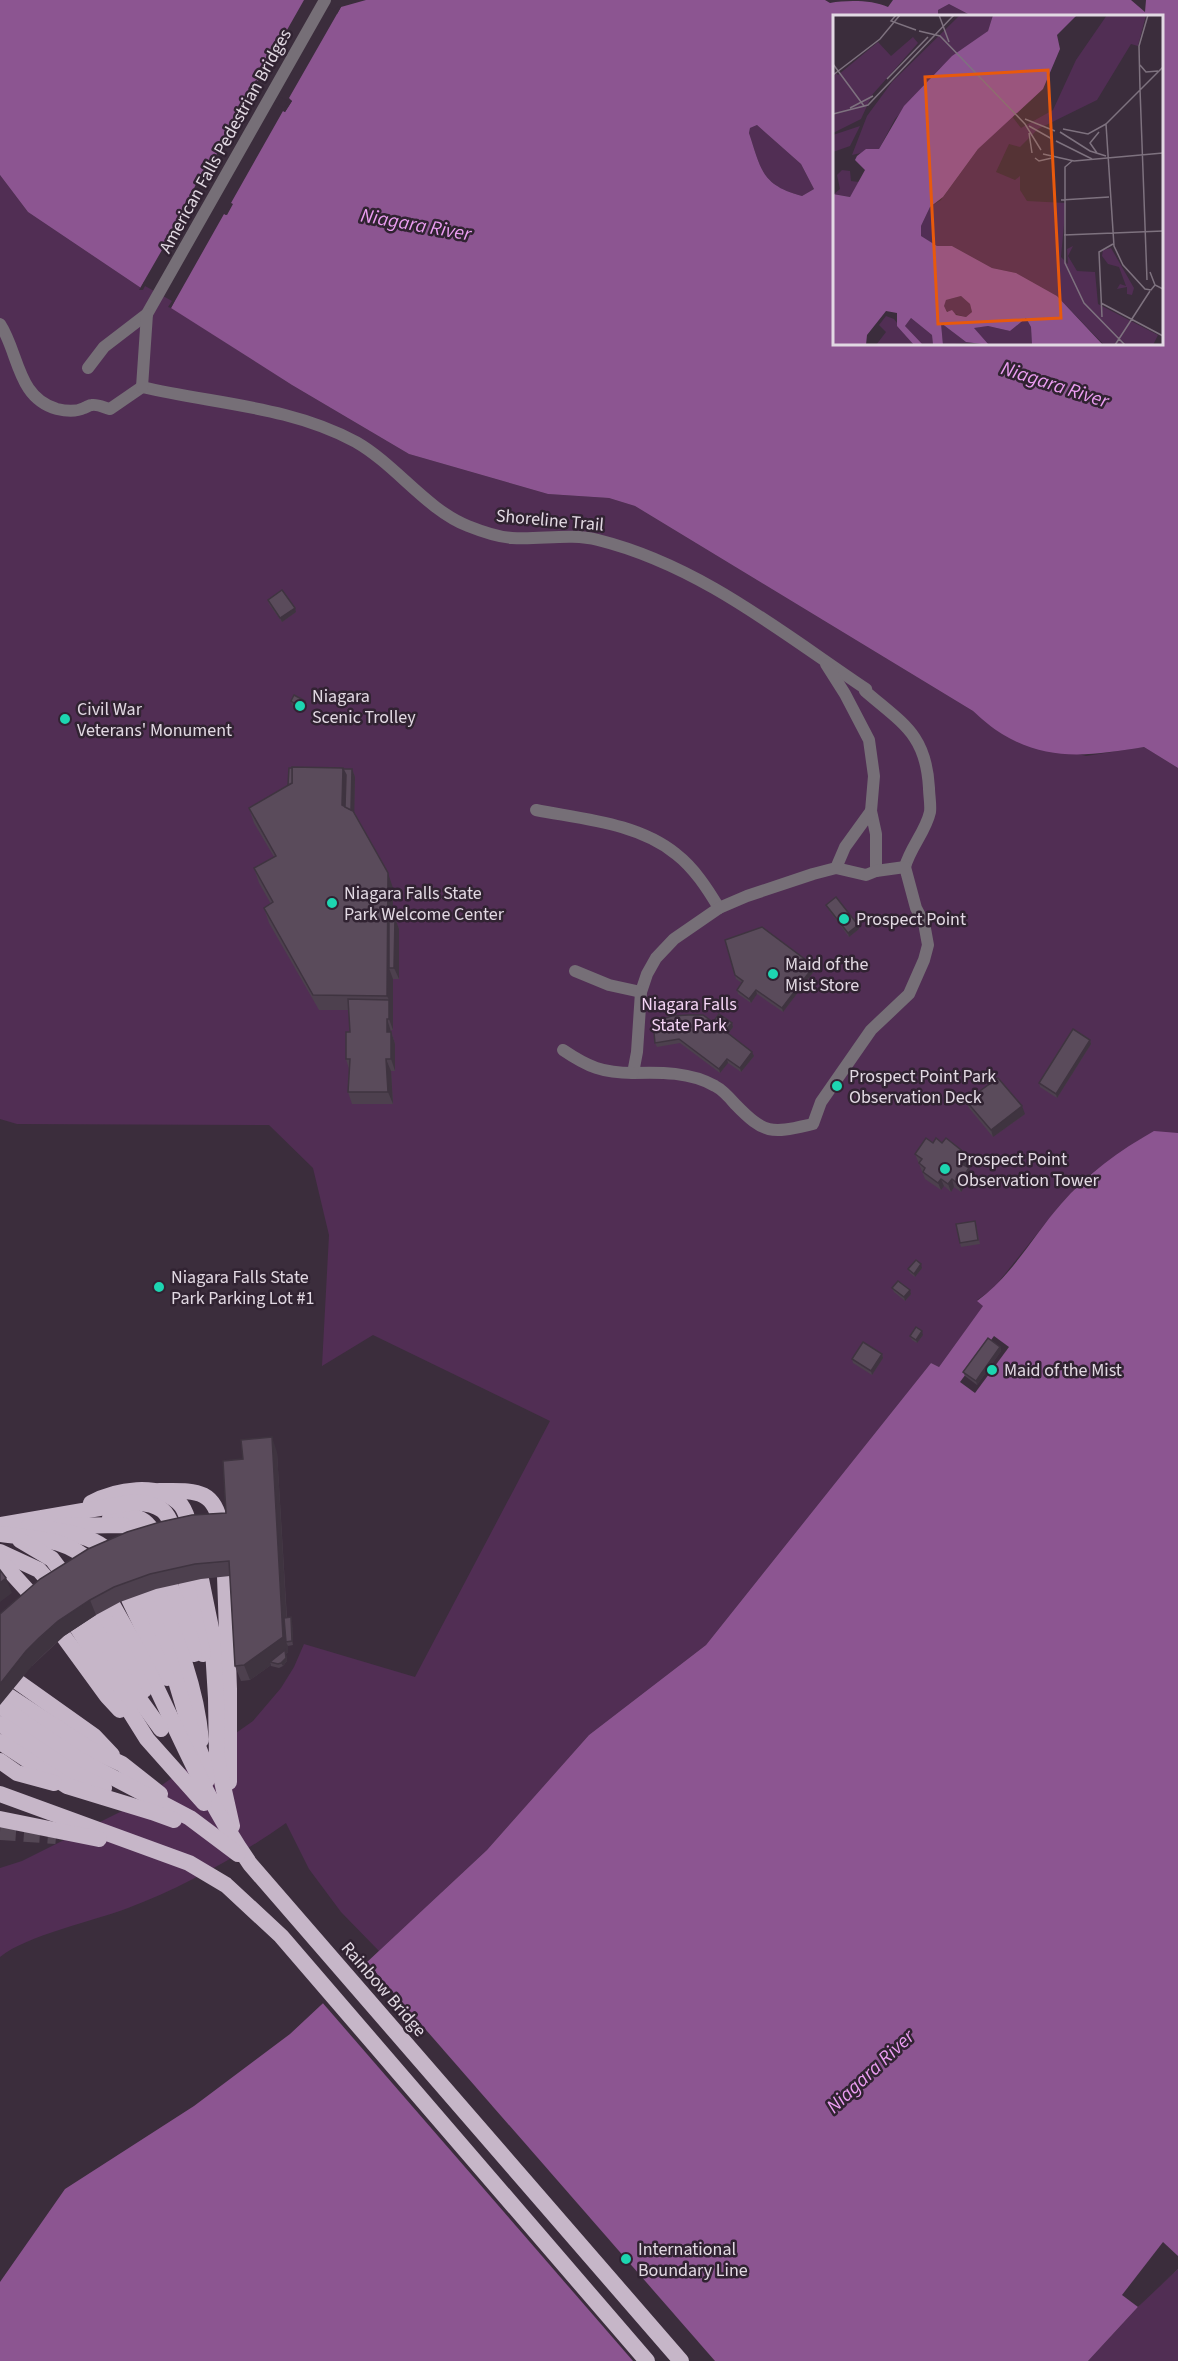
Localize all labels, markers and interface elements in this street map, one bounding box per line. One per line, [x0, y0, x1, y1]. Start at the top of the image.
inset map [833, 15, 1163, 345]
street label: American Falls Pedestrian Bridges [153, 24, 298, 258]
water label: Niagara River [358, 202, 474, 249]
water label: Niagara River [997, 354, 1113, 416]
street label: Shoreline Trail [495, 503, 605, 538]
place label: Niagara Scenic Trolley [312, 684, 416, 730]
place label: Civil War Veterans' Monument [77, 697, 232, 743]
marker: Niagara Scenic Trolley [293, 699, 307, 713]
marker: Civil War Veterans' Monument [58, 712, 72, 726]
place label: Niagara Falls State Park Welcome Center [344, 881, 505, 927]
marker: Niagara Falls State Park Welcome Center [325, 896, 339, 910]
place label: Prospect Point [856, 907, 966, 932]
marker: Prospect Point [837, 912, 851, 926]
place label: Maid of the Mist Store [785, 952, 869, 998]
marker: Maid of the Mist Store [766, 967, 780, 981]
park label: Niagara Falls State Park [641, 992, 737, 1038]
place label: Prospect Point Park Observation Deck [849, 1064, 996, 1110]
marker: Prospect Point Park Observation Deck [830, 1079, 844, 1093]
place label: Prospect Point Observation Tower [957, 1147, 1100, 1193]
marker: Prospect Point Observation Tower [938, 1162, 952, 1176]
place label: Niagara Falls State Park Parking Lot #1 [171, 1265, 314, 1311]
marker: Niagara Falls State Park Parking Lot #1 [152, 1280, 166, 1294]
place label: Maid of the Mist [1004, 1358, 1122, 1383]
marker: Maid of the Mist [985, 1363, 999, 1377]
street label: Rainbow Bridge [335, 1936, 432, 2042]
water label: Niagara River [820, 2023, 922, 2120]
place label: International Boundary Line [638, 2237, 748, 2283]
marker: International Boundary Line [619, 2252, 633, 2266]

